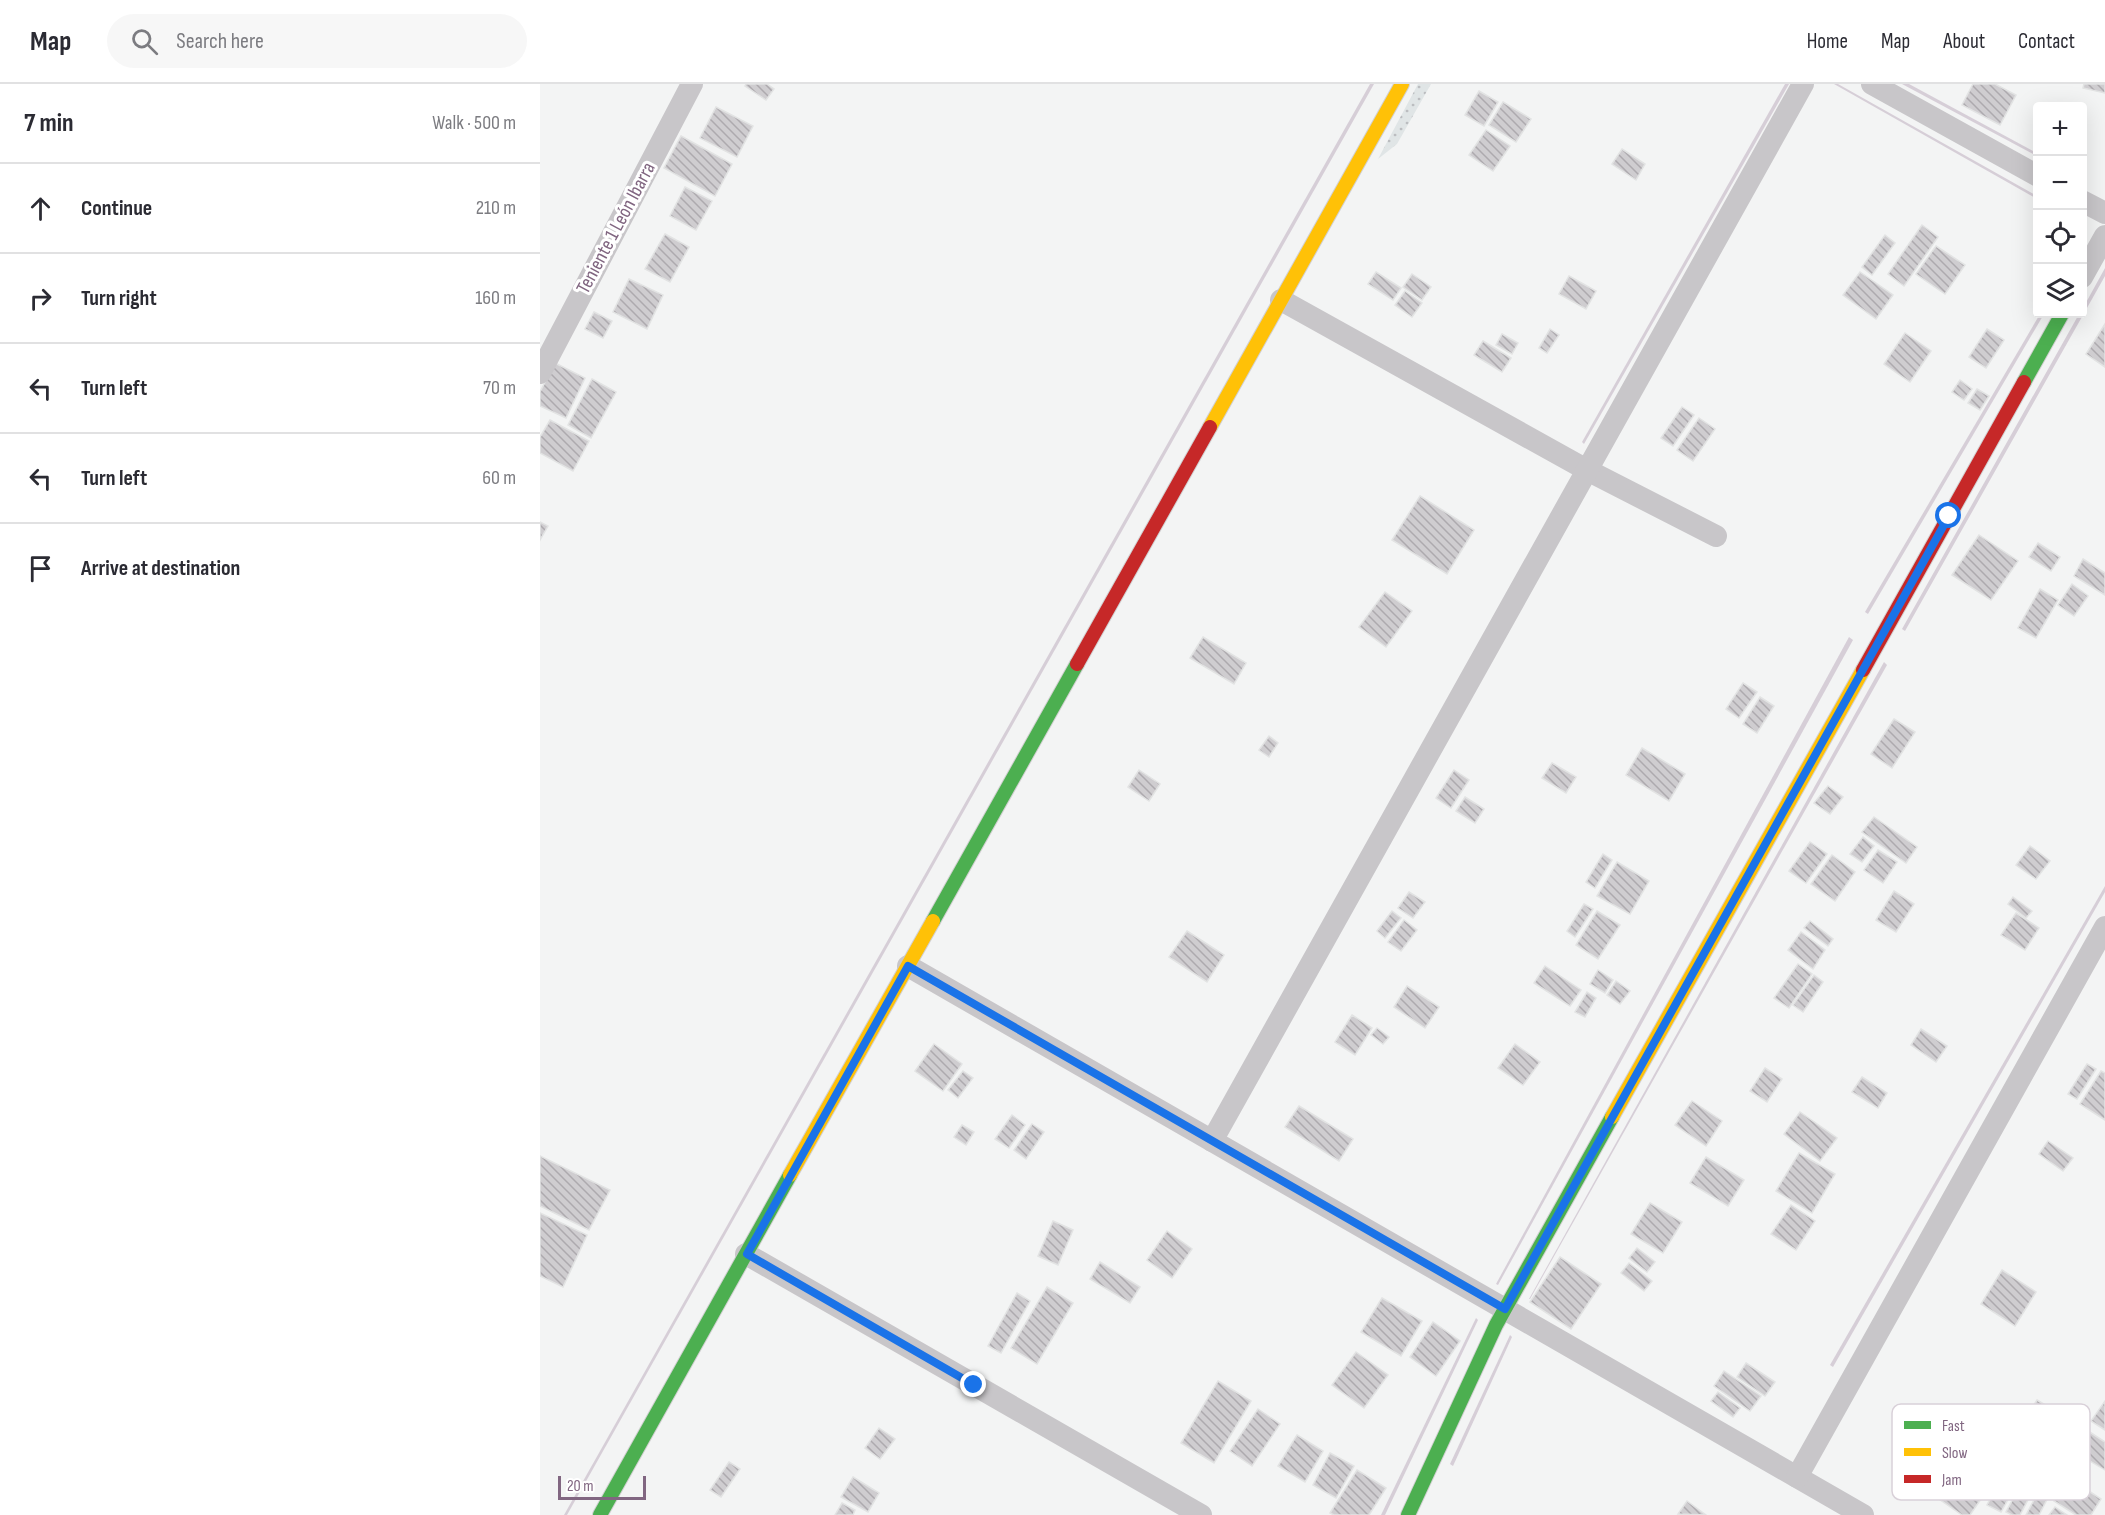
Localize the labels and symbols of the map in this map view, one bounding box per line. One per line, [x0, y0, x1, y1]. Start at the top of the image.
street label: Teniente 1 León Ibarra [571, 158, 661, 298]
route start [1935, 502, 1961, 528]
route end [960, 1371, 986, 1397]
legend [1892, 1404, 2090, 1500]
text: Fast [1942, 1417, 1965, 1436]
text: Slow [1942, 1444, 1967, 1463]
text: Jam [1941, 1471, 1962, 1490]
scale bar [558, 1473, 646, 1500]

